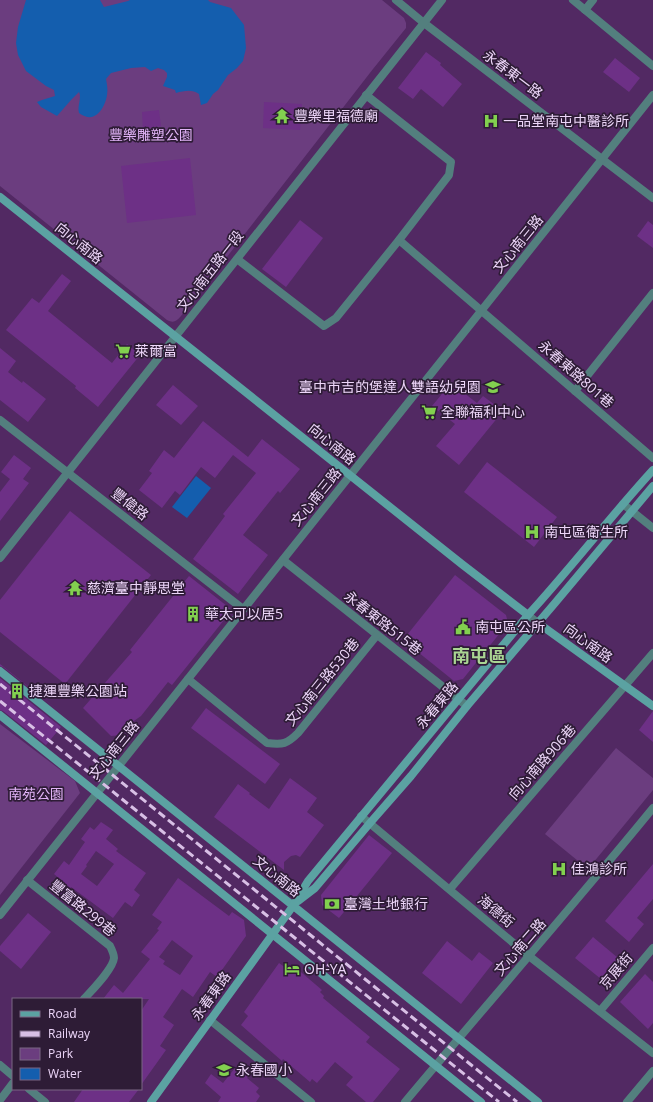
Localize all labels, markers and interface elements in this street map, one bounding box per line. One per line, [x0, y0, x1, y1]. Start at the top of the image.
street label: 永春東一路 [480, 45, 547, 102]
place label: 豐樂里福德廟 [294, 106, 378, 125]
temple icon: 豐樂里福德廟 [273, 107, 291, 125]
place label: 一品堂南屯中醫診所 [503, 111, 629, 130]
hospital icon: 一品堂南屯中醫診所 [482, 112, 500, 130]
park label: 豐樂雕塑公園 [109, 125, 193, 144]
street label: 文心南三路 [488, 211, 547, 277]
street label: 向心南路 [52, 218, 107, 268]
street label: 文心南五路一段 [172, 226, 247, 315]
street label: 永春東路801巷 [535, 336, 618, 412]
place label: 萊爾富 [135, 341, 177, 360]
supermarket icon: 萊爾富 [114, 342, 132, 360]
place label: 臺中市吉的堡達人雙語幼兒園 [299, 377, 481, 396]
school or university icon: 臺中市吉的堡達人雙語幼兒園 [484, 378, 502, 396]
place label: 全聯福利中心 [441, 402, 525, 421]
supermarket icon: 全聯福利中心 [420, 403, 438, 421]
street label: 向心南路 [305, 419, 360, 469]
street label: 文心南三路 [286, 464, 345, 530]
street label: 豐偉路 [108, 483, 153, 524]
place label: 南屯區衛生所 [544, 522, 628, 541]
hospital icon: 南屯區衛生所 [523, 523, 541, 541]
place label: 慈濟臺中靜思堂 [87, 578, 185, 597]
temple icon: 慈濟臺中靜思堂 [66, 579, 84, 597]
street label: 永春東路515巷 [340, 586, 426, 659]
place label: 華太可以居5 [205, 604, 283, 623]
building icon: 華太可以居5 [184, 605, 202, 623]
place label: 南屯區公所 [475, 617, 545, 636]
public building icon: 南屯區公所 [454, 618, 472, 636]
street label: 向心南路 [560, 618, 617, 667]
street label: 文心南三路530巷 [280, 634, 363, 730]
district label: 南屯區 [452, 643, 506, 667]
street label: 永春東路 [411, 677, 462, 732]
place label: 捷運豐樂公園站 [29, 681, 127, 700]
building icon: 捷運豐樂公園站 [8, 682, 26, 700]
street label: 文心南三路 [84, 717, 143, 783]
street label: 向心南路906巷 [504, 720, 580, 803]
park label: 南苑公園 [8, 784, 64, 803]
street label: 文心南路 [250, 851, 305, 901]
place label: 佳鴻診所 [571, 859, 627, 878]
hospital icon: 佳鴻診所 [550, 860, 568, 878]
street label: 豐富路299巷 [46, 875, 120, 940]
street label: 海德街 [474, 890, 519, 931]
place label: 臺灣土地銀行 [344, 894, 428, 913]
bank icon: 臺灣土地銀行 [323, 895, 341, 913]
street label: 文心南二路 [489, 914, 550, 979]
street label: 京展街 [595, 948, 636, 993]
place label: OH-YA [304, 959, 347, 978]
hotel icon: OH-YA [283, 960, 301, 978]
street label: 永春東路 [186, 967, 235, 1024]
legend [12, 998, 142, 1090]
text: Road [48, 1005, 77, 1022]
text: Railway [48, 1025, 91, 1042]
text: Park [48, 1045, 74, 1062]
place label: 永春國小 [236, 1060, 292, 1079]
school or university icon: 永春國小 [215, 1061, 233, 1079]
text: Water [48, 1065, 82, 1082]

